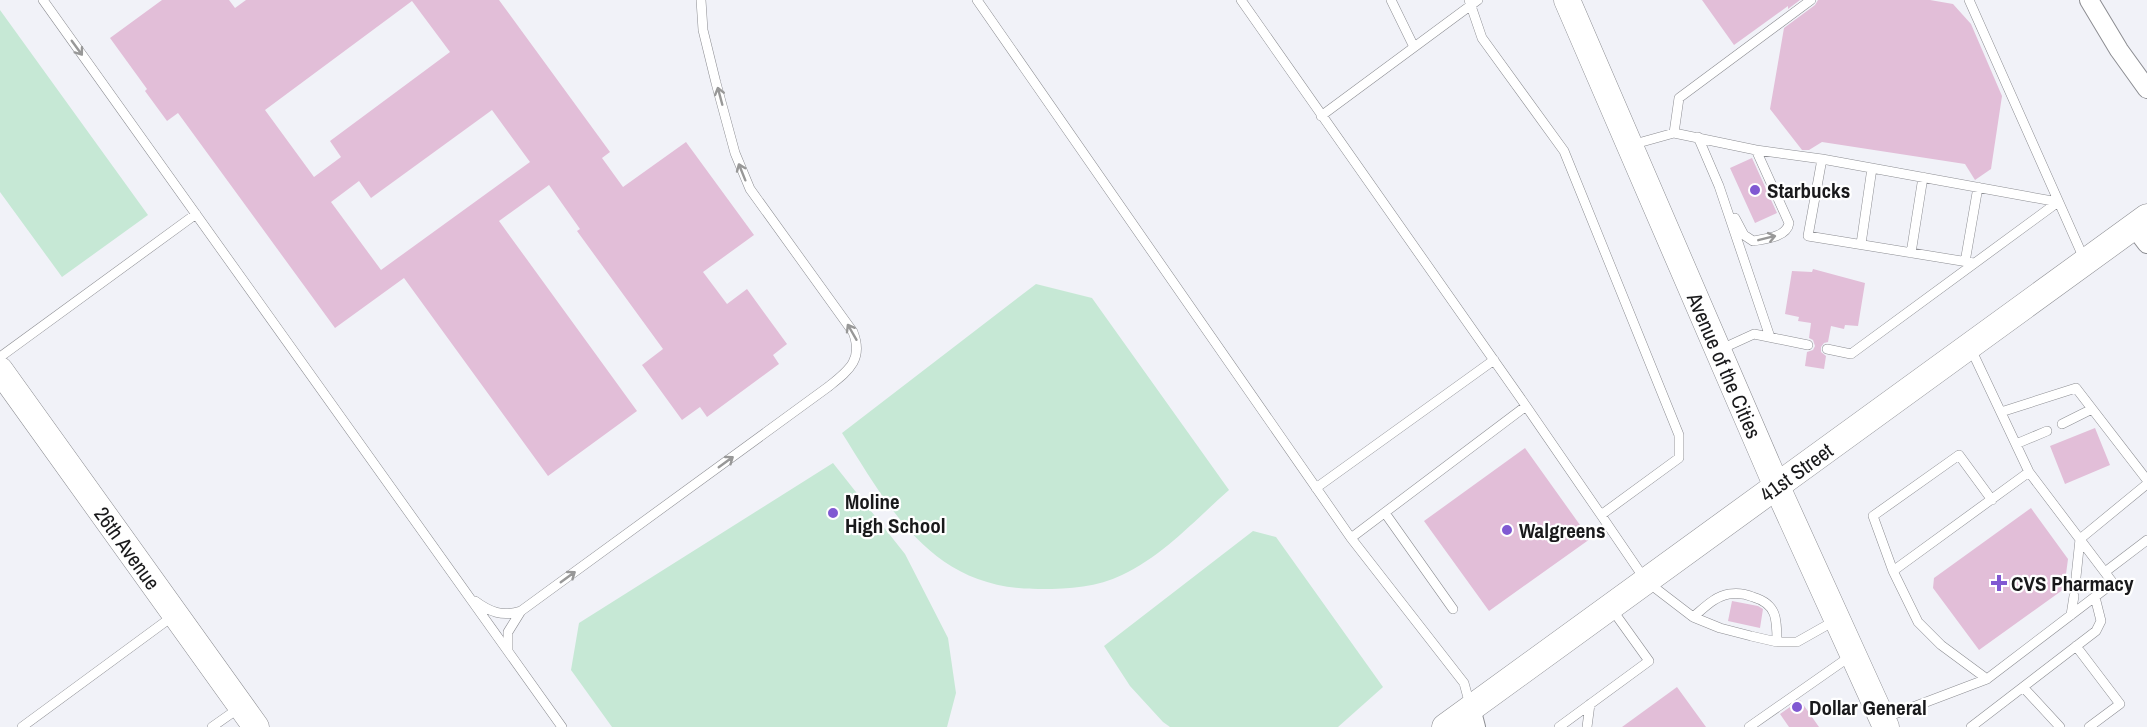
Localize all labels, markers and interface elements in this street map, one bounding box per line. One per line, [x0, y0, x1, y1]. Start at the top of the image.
one-way arrow [71, 39, 84, 55]
one-way arrow [714, 87, 725, 106]
one-way arrow [736, 163, 747, 181]
place label: Starbucks [1767, 176, 1850, 205]
marker: Starbucks [1748, 183, 1762, 197]
one-way arrow [1757, 231, 1776, 243]
street label: Avenue of the Cities [1680, 287, 1769, 443]
one-way arrow [845, 324, 857, 341]
street label: 41st Street [1754, 436, 1839, 508]
one-way arrow [717, 456, 733, 468]
place label: Moline High School [845, 487, 945, 540]
street label: 26th Avenue [88, 501, 167, 595]
marker: Moline High School [826, 506, 840, 520]
place label: Walgreens [1519, 516, 1605, 545]
marker: Walgreens [1500, 523, 1514, 537]
place label: CVS Pharmacy [2011, 569, 2134, 598]
one-way arrow [560, 571, 576, 583]
marker: CVS Pharmacy [1992, 576, 2006, 590]
place label: Dollar General [1809, 693, 1927, 722]
marker: Dollar General [1790, 700, 1804, 714]

